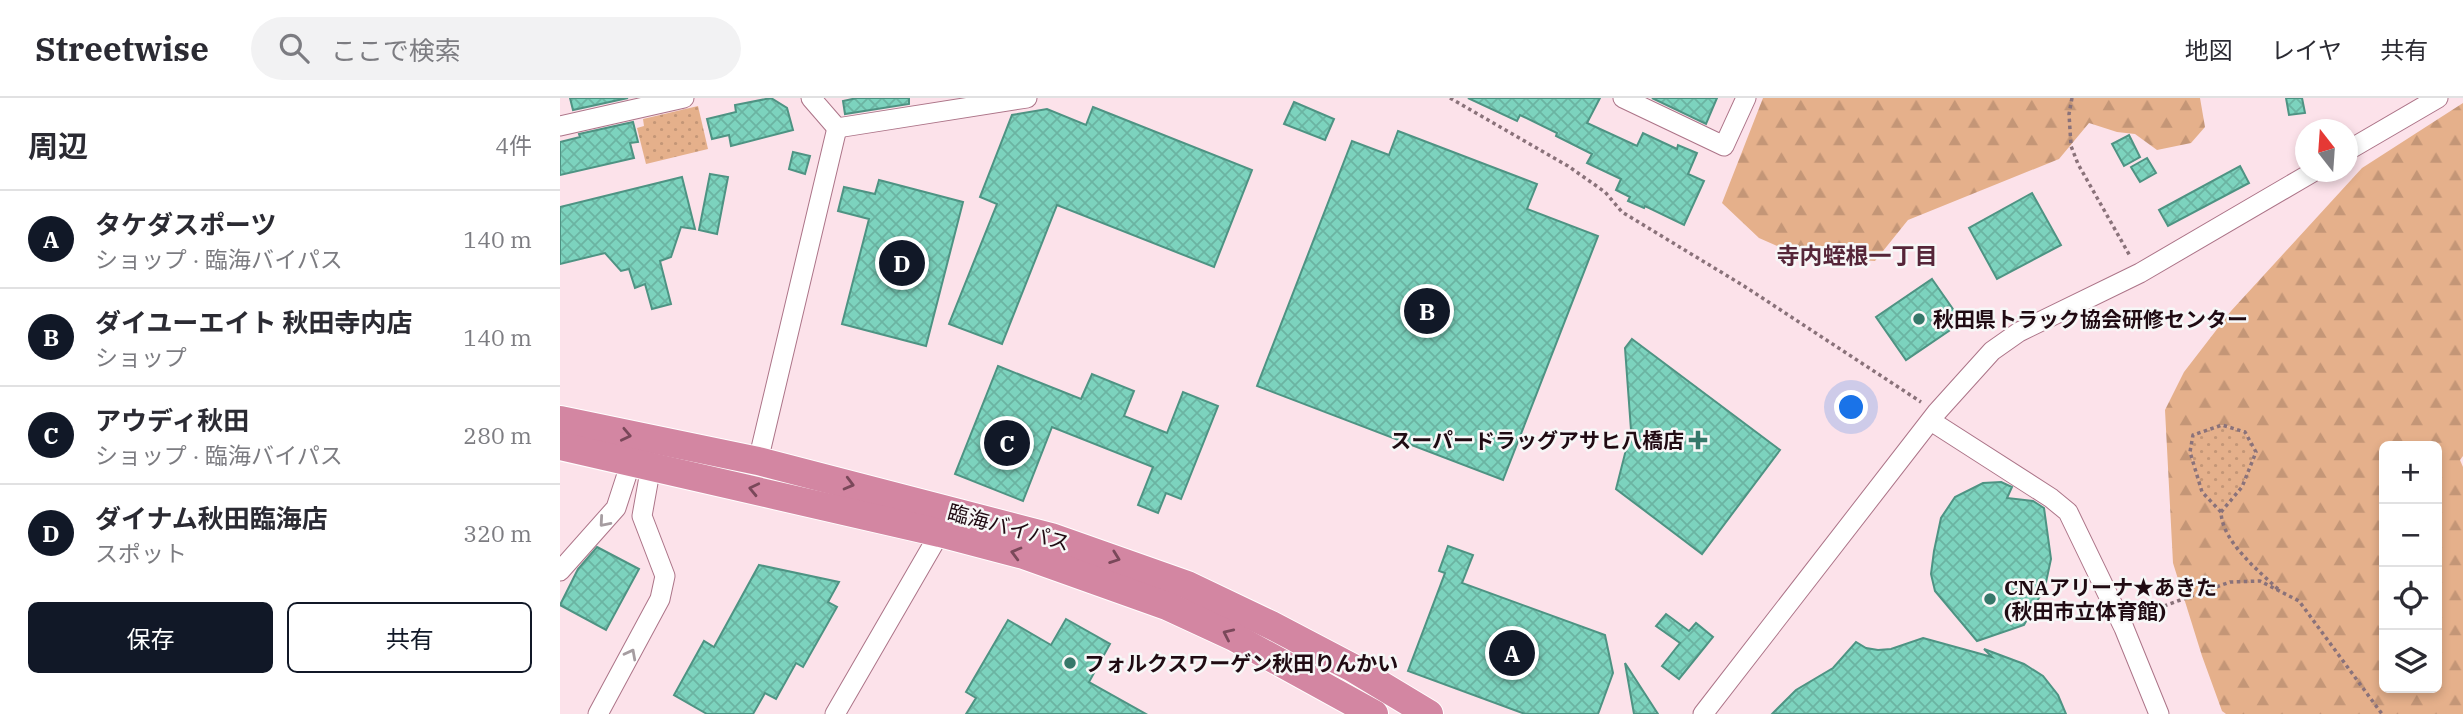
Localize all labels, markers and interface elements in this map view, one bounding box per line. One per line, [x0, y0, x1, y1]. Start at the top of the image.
search box [251, 17, 741, 80]
text: Streetwise [35, 27, 209, 70]
icon: search [275, 29, 313, 67]
text: ここで検索 [331, 33, 461, 67]
text: 地図 [2185, 34, 2233, 66]
text: レイヤ [2271, 34, 2342, 66]
text: 共有 [2380, 34, 2428, 66]
north arrow [2295, 119, 2358, 182]
text: 周辺 [28, 126, 88, 165]
text: 4件 [495, 130, 532, 160]
text: タケダスポーツ [95, 207, 276, 241]
text: A [43, 224, 59, 254]
text: 140 m [463, 224, 532, 254]
pin: D [879, 237, 925, 289]
district label: 寺内蛭根一丁目 [1777, 240, 1938, 270]
text: ショップ · 臨海バイパス [95, 244, 343, 274]
pin: B [1404, 285, 1450, 337]
text: ダイユーエイト 秋田寺内店 [95, 305, 413, 339]
place label: 秋田県トラック協会研修センター [1933, 305, 2248, 333]
marker: 秋田県トラック協会研修センター [1911, 311, 1927, 327]
text: B [43, 322, 59, 352]
text: 140 m [463, 322, 532, 352]
text: ショップ [95, 342, 187, 372]
your location [1834, 390, 1868, 424]
text: アウディ秋田 [95, 403, 249, 437]
pin: C [984, 417, 1030, 469]
text: C [43, 420, 59, 450]
text: 280 m [463, 420, 532, 450]
place label: スーパードラッグアサヒ八橋店 [1390, 426, 1684, 454]
one-way arrow [620, 427, 632, 442]
marker: スーパードラッグアサヒ八橋店 [1690, 432, 1706, 448]
text: ショップ · 臨海バイパス [95, 440, 343, 470]
map controls [2379, 441, 2442, 693]
button: + [2379, 441, 2442, 504]
one-way arrow [842, 476, 854, 490]
one-way arrow [748, 483, 760, 498]
street label: 臨海バイパス [945, 497, 1073, 557]
text: ダイナム秋田臨海店 [95, 501, 328, 535]
button: − [2379, 504, 2442, 567]
one-way arrow [600, 513, 612, 526]
text: D [42, 518, 60, 548]
text: 320 m [463, 518, 532, 548]
text: スポット [95, 538, 187, 568]
one-way arrow [1010, 547, 1022, 561]
one-way arrow [1108, 550, 1120, 564]
button: locate [2379, 567, 2442, 630]
place label: CNAアリーナ★あきた (秋田市立体育館) [2004, 573, 2217, 625]
marker: CNAアリーナ★あきた (秋田市立体育館) [1982, 591, 1998, 607]
button: 保存 [28, 602, 273, 673]
button: 共有 [287, 602, 532, 673]
pin: A [1489, 627, 1535, 679]
one-way arrow [1223, 629, 1235, 643]
button: layers [2379, 630, 2442, 693]
one-way arrow [622, 649, 636, 661]
place label: フォルクスワーゲン秋田りんかい [1084, 649, 1398, 677]
marker: フォルクスワーゲン秋田りんかい [1062, 655, 1078, 671]

